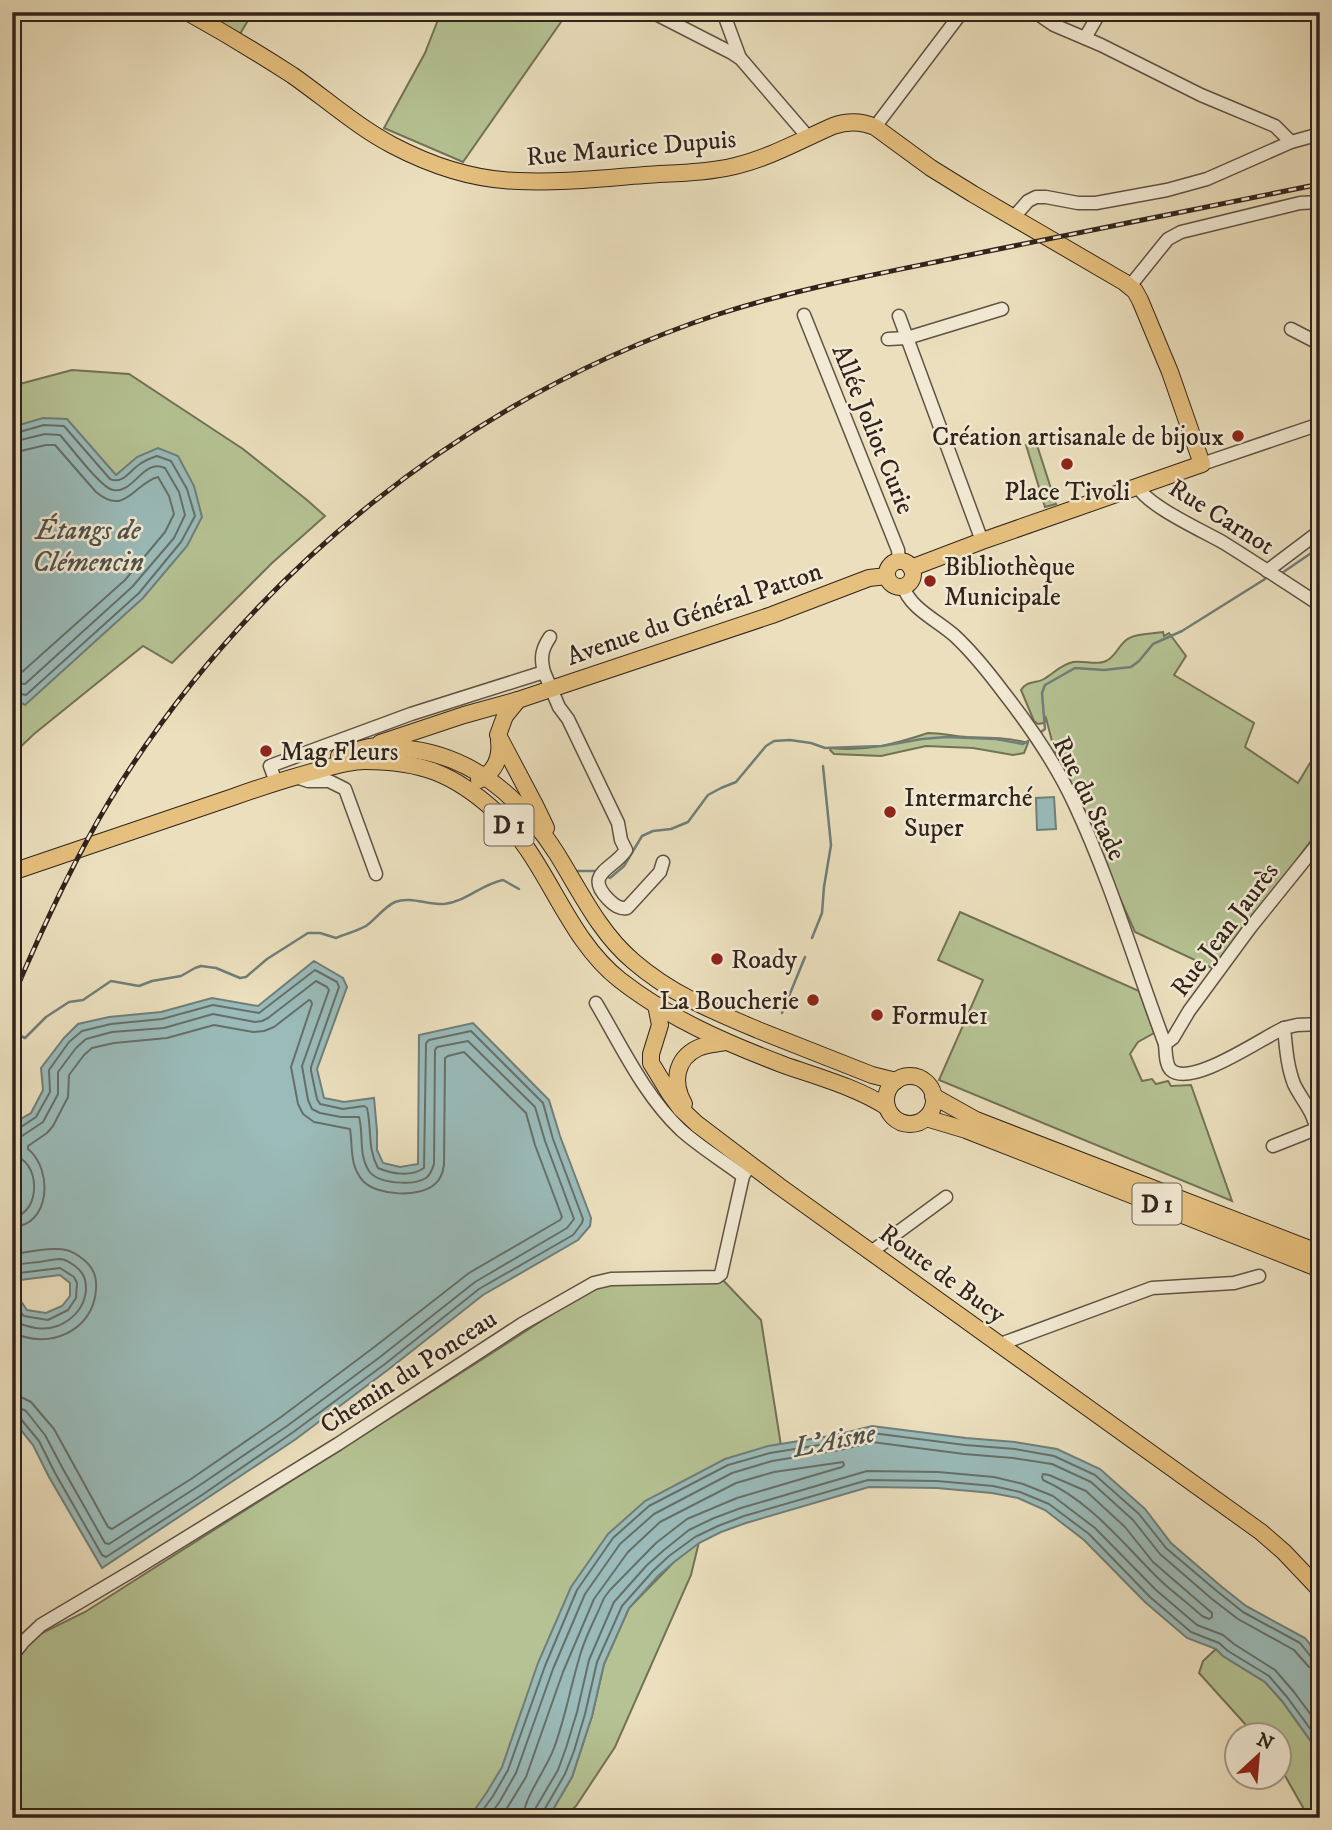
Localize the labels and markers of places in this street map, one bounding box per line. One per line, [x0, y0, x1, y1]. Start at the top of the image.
place label: Création artisanale de bijoux [932, 421, 1224, 454]
marker: Création artisanale de bijoux [1230, 428, 1246, 444]
marker: Place Tivoli [1059, 456, 1075, 472]
place label: Place Tivoli [1004, 476, 1130, 509]
place label: Bibliothèque Municipale [944, 551, 1075, 614]
marker: Bibliothèque Municipale [922, 573, 938, 589]
place label: Mag Fleurs [280, 736, 398, 769]
marker: Mag Fleurs [258, 743, 274, 759]
place label: Intermarché Super [904, 782, 1033, 845]
marker: Intermarché Super [882, 804, 898, 820]
place label: Roady [731, 944, 798, 977]
marker: Roady [709, 951, 725, 967]
place label: La Boucherie [659, 985, 799, 1018]
marker: La Boucherie [805, 992, 821, 1008]
place label: Formule1 [891, 1000, 988, 1033]
marker: Formule1 [869, 1007, 885, 1023]

